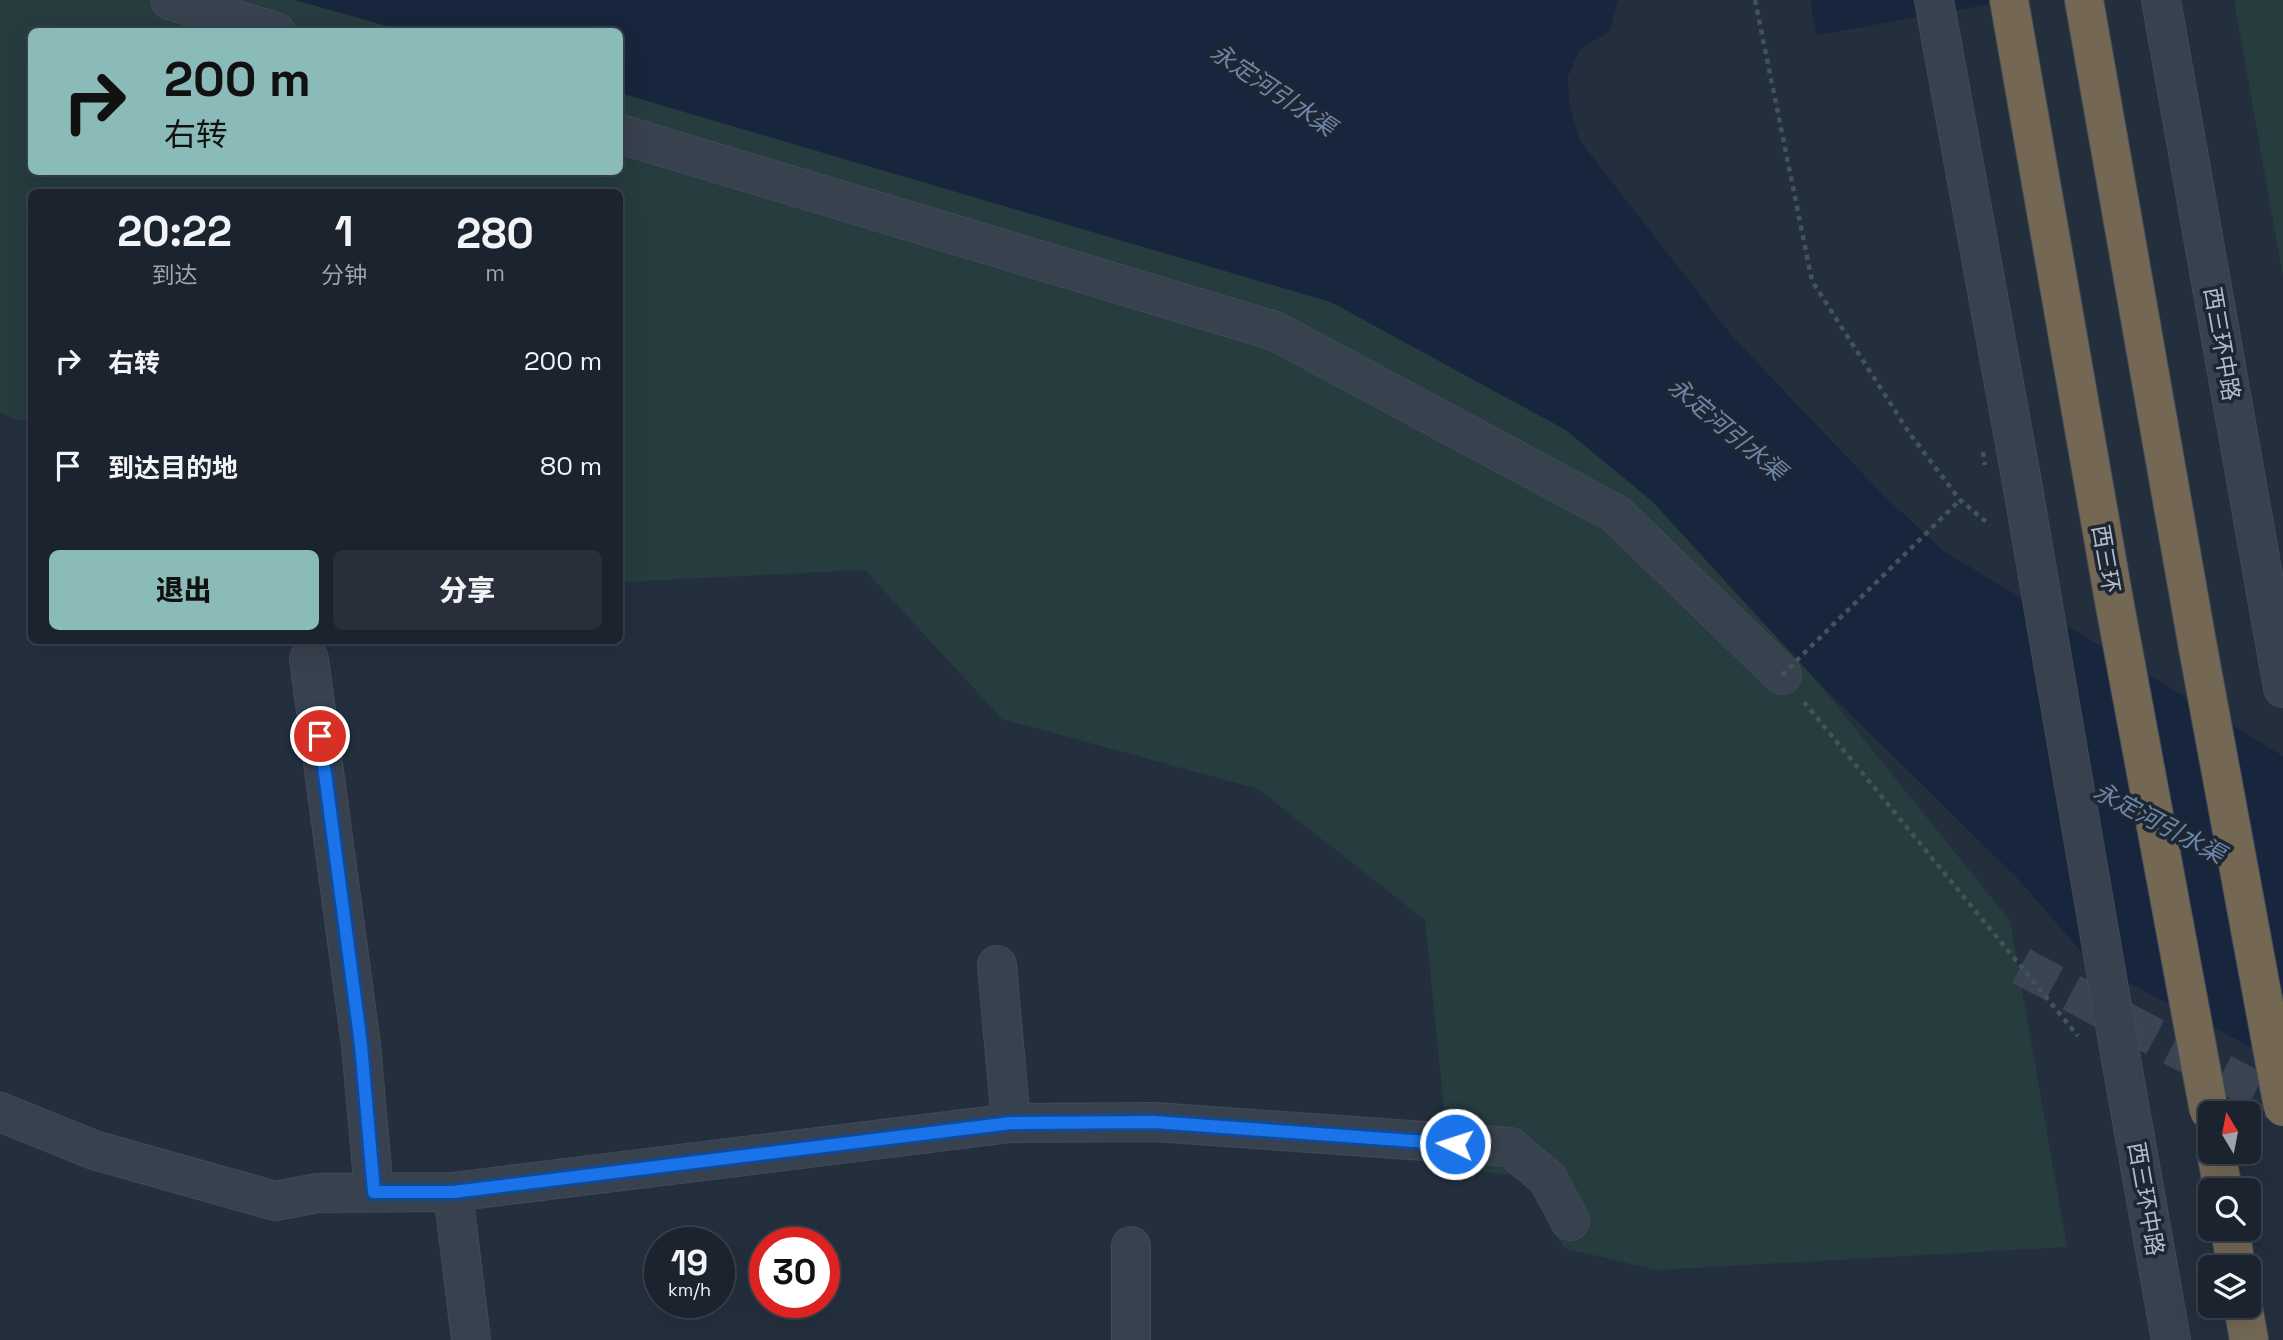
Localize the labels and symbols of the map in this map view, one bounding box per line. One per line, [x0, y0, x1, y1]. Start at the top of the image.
water label: 永定河引水渠 [1205, 36, 1344, 144]
street label: 西三环中路 [2197, 285, 2247, 403]
water label: 永定河引水渠 [1662, 370, 1795, 489]
street label: 西三环 [2085, 522, 2127, 596]
pin [290, 706, 350, 766]
water label: 永定河引水渠 [2088, 775, 2233, 871]
north arrow [2198, 1101, 2261, 1164]
position arrow [1418, 1107, 1492, 1181]
street label: 西三环中路 [2121, 1140, 2171, 1258]
speed limit sign: 30 [749, 1227, 840, 1318]

